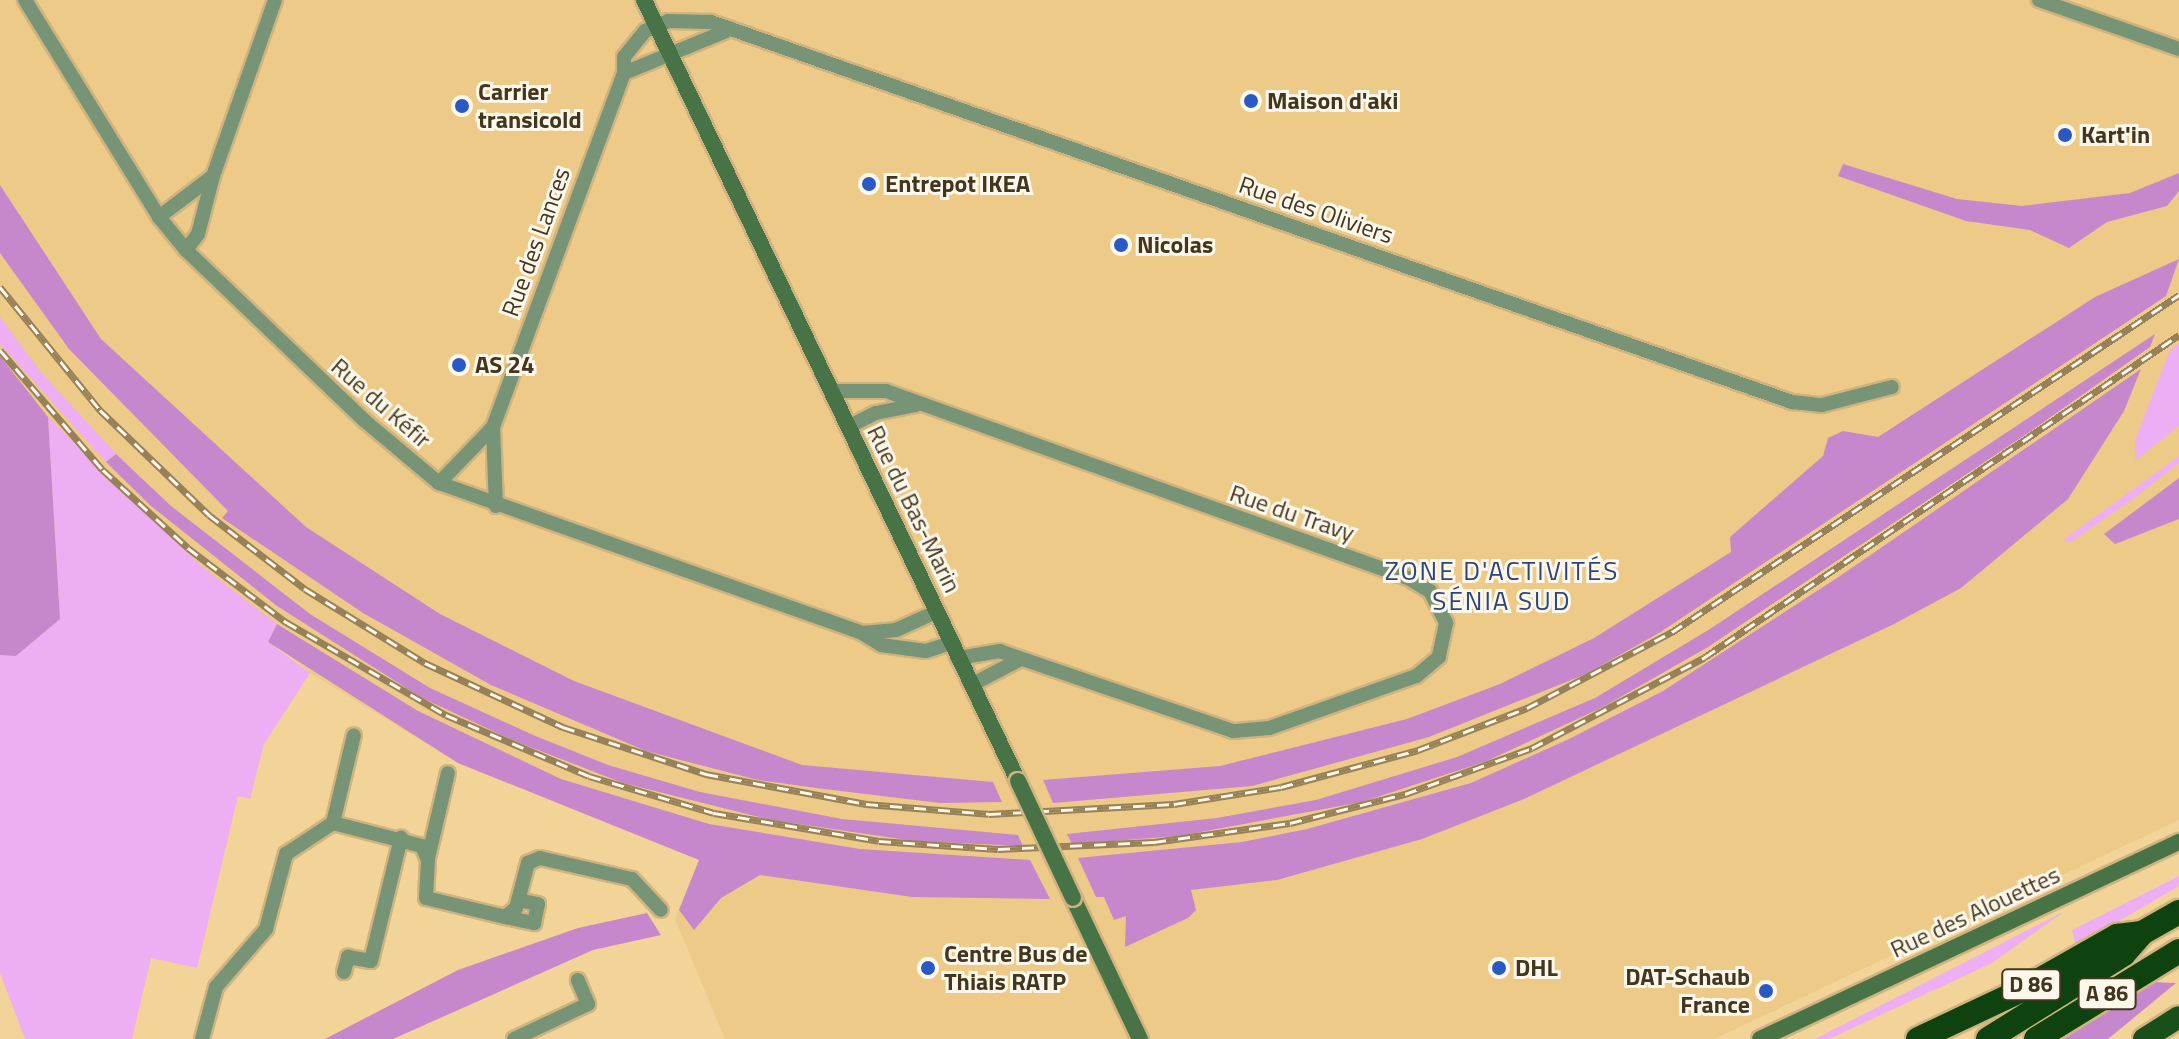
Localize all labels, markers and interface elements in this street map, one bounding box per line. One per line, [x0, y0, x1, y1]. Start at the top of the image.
place label: Carrier transicold [478, 78, 582, 134]
place label: Maison d'aki [1267, 87, 1398, 115]
marker: Maison d'aki [1242, 92, 1260, 110]
marker: Carrier transicold [453, 97, 471, 115]
place label: Kart'in [2081, 121, 2150, 149]
marker: Kart'in [2056, 126, 2074, 144]
street label: Rue des Lances [496, 164, 576, 320]
place label: Entrepot IKEA [885, 170, 1030, 198]
street label: Rue des Oliviers [1235, 170, 1397, 250]
marker: Entrepot IKEA [860, 175, 878, 193]
place label: Nicolas [1137, 231, 1213, 259]
marker: Nicolas [1112, 236, 1130, 254]
place label: AS 24 [475, 351, 534, 379]
street label: Rue du Kéfir [325, 352, 437, 454]
marker: AS 24 [450, 356, 468, 374]
street label: Rue du Bas-Marin [861, 421, 967, 597]
street label: Rue du Travy [1226, 478, 1358, 548]
district label: ZONE D'ACTIVITÉS SÉNIA SUD [1385, 555, 1619, 616]
street label: Rue des Alouettes [1886, 860, 2064, 964]
place label: Centre Bus de Thiais RATP [944, 940, 1087, 996]
place label: DHL [1515, 954, 1558, 982]
marker: Centre Bus de Thiais RATP [919, 959, 937, 977]
marker: DHL [1490, 959, 1508, 977]
place label: DAT-Schaub France [1625, 963, 1750, 1019]
road number: D 86 [2001, 967, 2061, 1003]
road number: A 86 [2077, 976, 2137, 1012]
marker: DAT-Schaub France [1757, 982, 1775, 1000]

